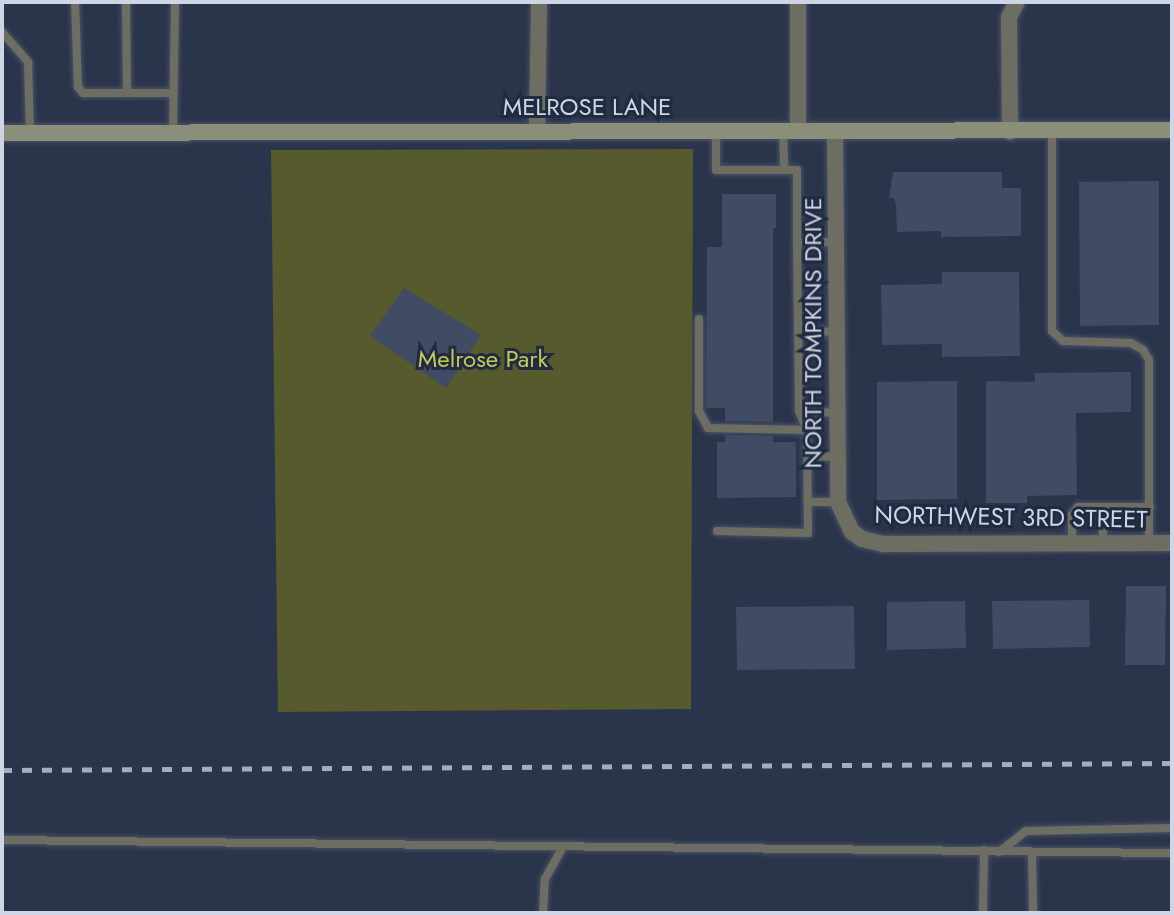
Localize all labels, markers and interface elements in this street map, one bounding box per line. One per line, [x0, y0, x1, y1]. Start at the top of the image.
street label: MELROSE LANE [503, 93, 671, 121]
street label: NORTH TOMPKINS DRIVE [799, 197, 827, 469]
park label: Melrose Park [418, 345, 548, 373]
street label: NORTHWEST 3RD STREET [874, 500, 1148, 534]

